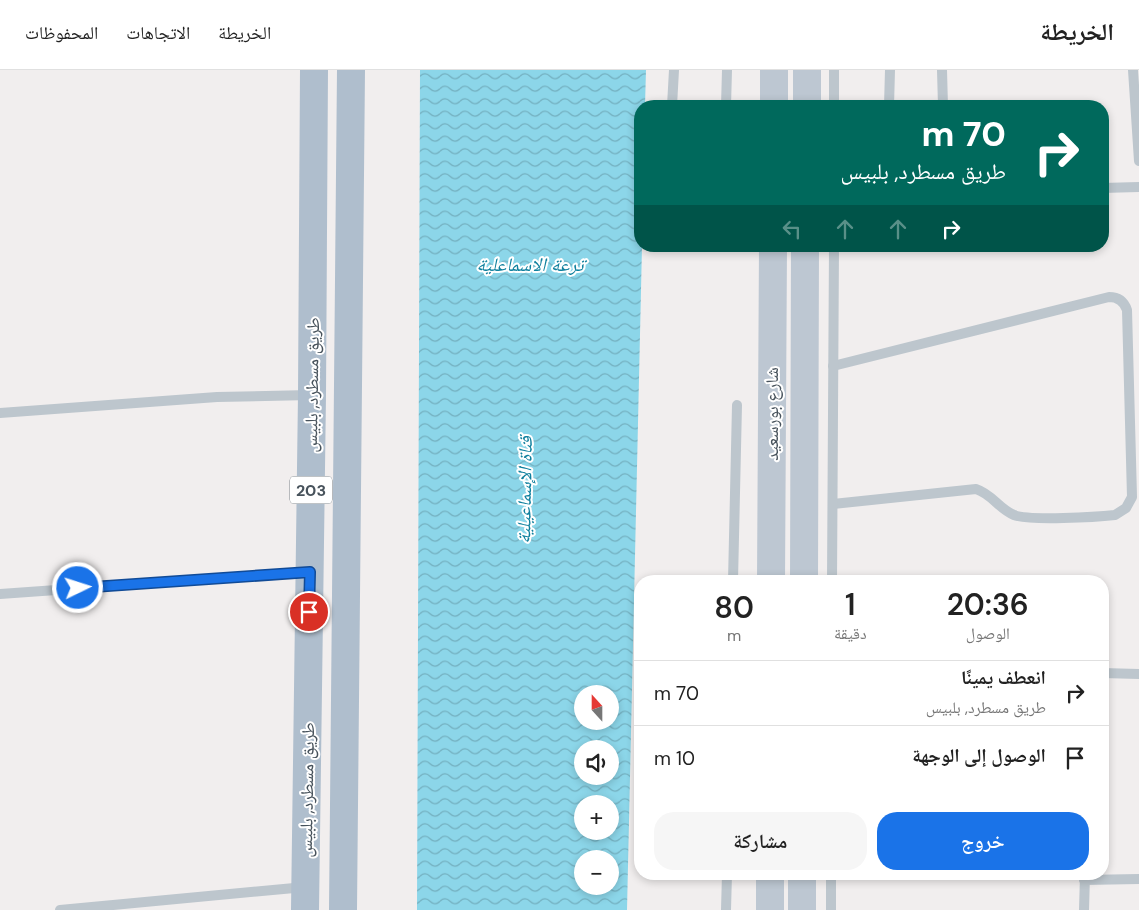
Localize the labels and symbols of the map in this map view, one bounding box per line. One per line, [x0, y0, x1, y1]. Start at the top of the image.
water label: ترعة الاسماعلية [477, 252, 588, 277]
street label: طريق مسطرد, بلبيس [299, 317, 325, 453]
street label: شارع بورسعيد [760, 367, 784, 461]
water label: قناة الإسماعيلية [511, 433, 538, 544]
road number: 203 [290, 476, 332, 504]
position arrow [51, 561, 103, 613]
pin [288, 591, 330, 633]
north arrow [574, 685, 619, 730]
street label: طريق مسطرد, بلبيس [294, 722, 320, 858]

